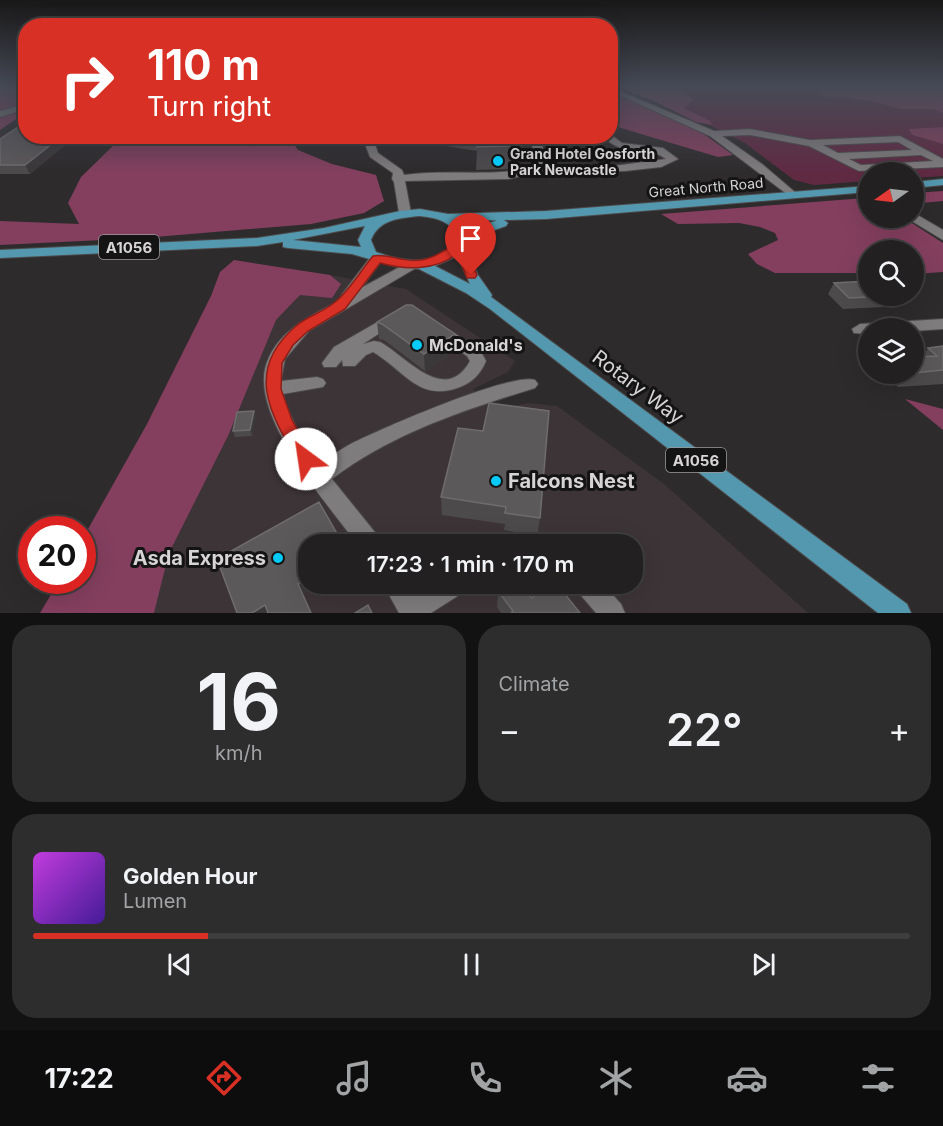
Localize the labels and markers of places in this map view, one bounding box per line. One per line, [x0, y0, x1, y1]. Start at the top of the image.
place label: Grand Hotel Gosforth Park Newcastle [510, 145, 655, 178]
marker: Grand Hotel Gosforth Park Newcastle [491, 154, 505, 168]
pin [445, 213, 496, 275]
place label: McDonald's [429, 335, 523, 355]
marker: McDonald's [410, 338, 424, 352]
place label: Falcons Nest [508, 469, 635, 493]
marker: Falcons Nest [489, 474, 503, 488]
place label: Asda Express [133, 546, 266, 570]
marker: Asda Express [271, 551, 285, 565]

